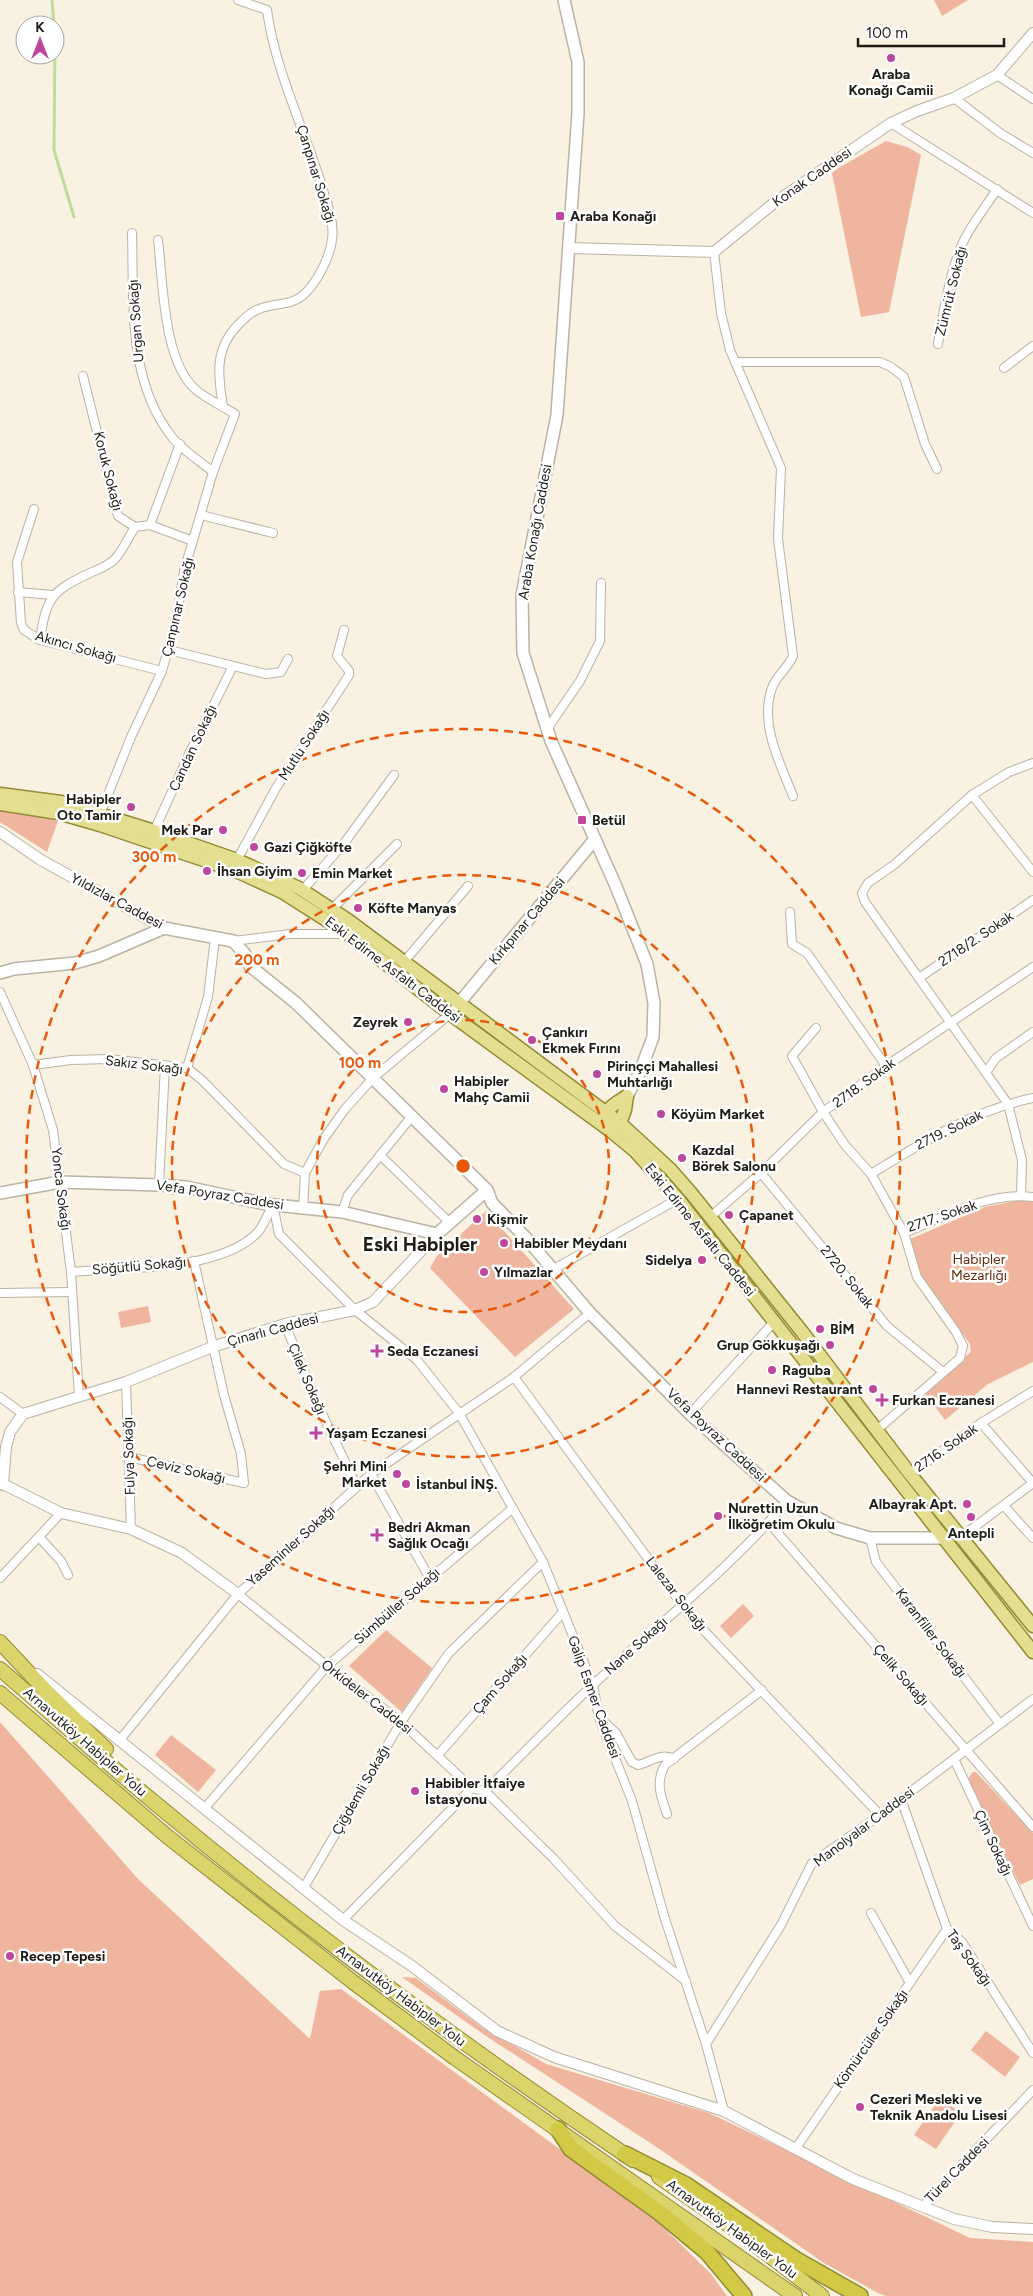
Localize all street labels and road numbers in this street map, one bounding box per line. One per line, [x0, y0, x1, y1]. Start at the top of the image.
street label: Çanpınar Sokağı [293, 123, 339, 225]
street label: Konak Caddesi [769, 143, 855, 211]
street label: Zümrüt Sokağı [932, 244, 970, 338]
street label: Urgan Sokağı [125, 279, 147, 363]
street label: Koruk Sokağı [90, 430, 126, 512]
street label: Araba Konağı Caddesi [515, 463, 555, 601]
street label: Çanpınar Sokağı [158, 556, 198, 658]
street label: Akıncı Sokağı [33, 627, 119, 667]
street label: Candan Sokağı [166, 702, 220, 794]
street label: Mutlu Sokağı [275, 706, 333, 784]
street label: Yıldızlar Caddesi [68, 869, 166, 933]
street label: Kırkpınar Caddesi [485, 874, 569, 968]
street label: 2718/2. Sokak [935, 908, 1017, 970]
street label: Eski Edirne Asfaltı Caddesi [322, 913, 464, 1027]
street label: Sakız Sokağı [104, 1052, 184, 1078]
street label: 2718. Sokak [829, 1054, 899, 1111]
street label: 2719. Sokak [913, 1106, 986, 1154]
street label: Yonca Sokağı [47, 1146, 75, 1232]
street label: Eski Edirne Asfaltı Caddesi [641, 1160, 759, 1300]
street label: Vefa Poyraz Caddesi [155, 1177, 285, 1213]
street label: 2717. Sokak [905, 1196, 979, 1236]
street label: 2720. Sokak [817, 1242, 878, 1312]
street label: Söğütlü Sokağı [91, 1253, 187, 1279]
street label: Çınarlı Caddesi [225, 1310, 321, 1350]
street label: Çilek Sokağı [284, 1341, 330, 1417]
street label: Vefa Poyraz Caddesi [663, 1385, 769, 1485]
street label: Fulya Sokağı [119, 1417, 139, 1495]
street label: 2716. Sokak [911, 1420, 981, 1476]
street label: Ceviz Sokağı [145, 1453, 227, 1487]
street label: Yaseminler Sokağı [243, 1502, 339, 1590]
street label: Lalezar Sokağı [642, 1554, 710, 1634]
street label: Sümbüller Sokağı [351, 1564, 443, 1648]
street label: Karanfiller Sokağı [892, 1585, 970, 1681]
street label: Nane Sokağı [601, 1613, 671, 1679]
street label: Galip Esmer Caddesi [564, 1633, 624, 1761]
street label: Çelik Sokağı [870, 1641, 932, 1709]
street label: Çam Sokağı [469, 1650, 531, 1718]
street label: Orkideler Caddesi [318, 1656, 416, 1738]
street label: Arnavutköy Habipler Yolu [20, 1684, 150, 1800]
street label: Çiğdemli Sokağı [328, 1742, 394, 1838]
street label: Manolyalar Caddesi [810, 1784, 918, 1870]
street label: Çim Sokağı [970, 1807, 1016, 1879]
street label: Taş Sokağı [943, 1926, 995, 1990]
street label: Arnavutköy Habipler Yolu [333, 1942, 469, 2050]
street label: Kömürcüler Sokağı [830, 1986, 912, 2092]
street label: Türel Caddesi [921, 2134, 993, 2206]
street label: Arnavutköy Habipler Yolu [663, 2176, 801, 2282]

